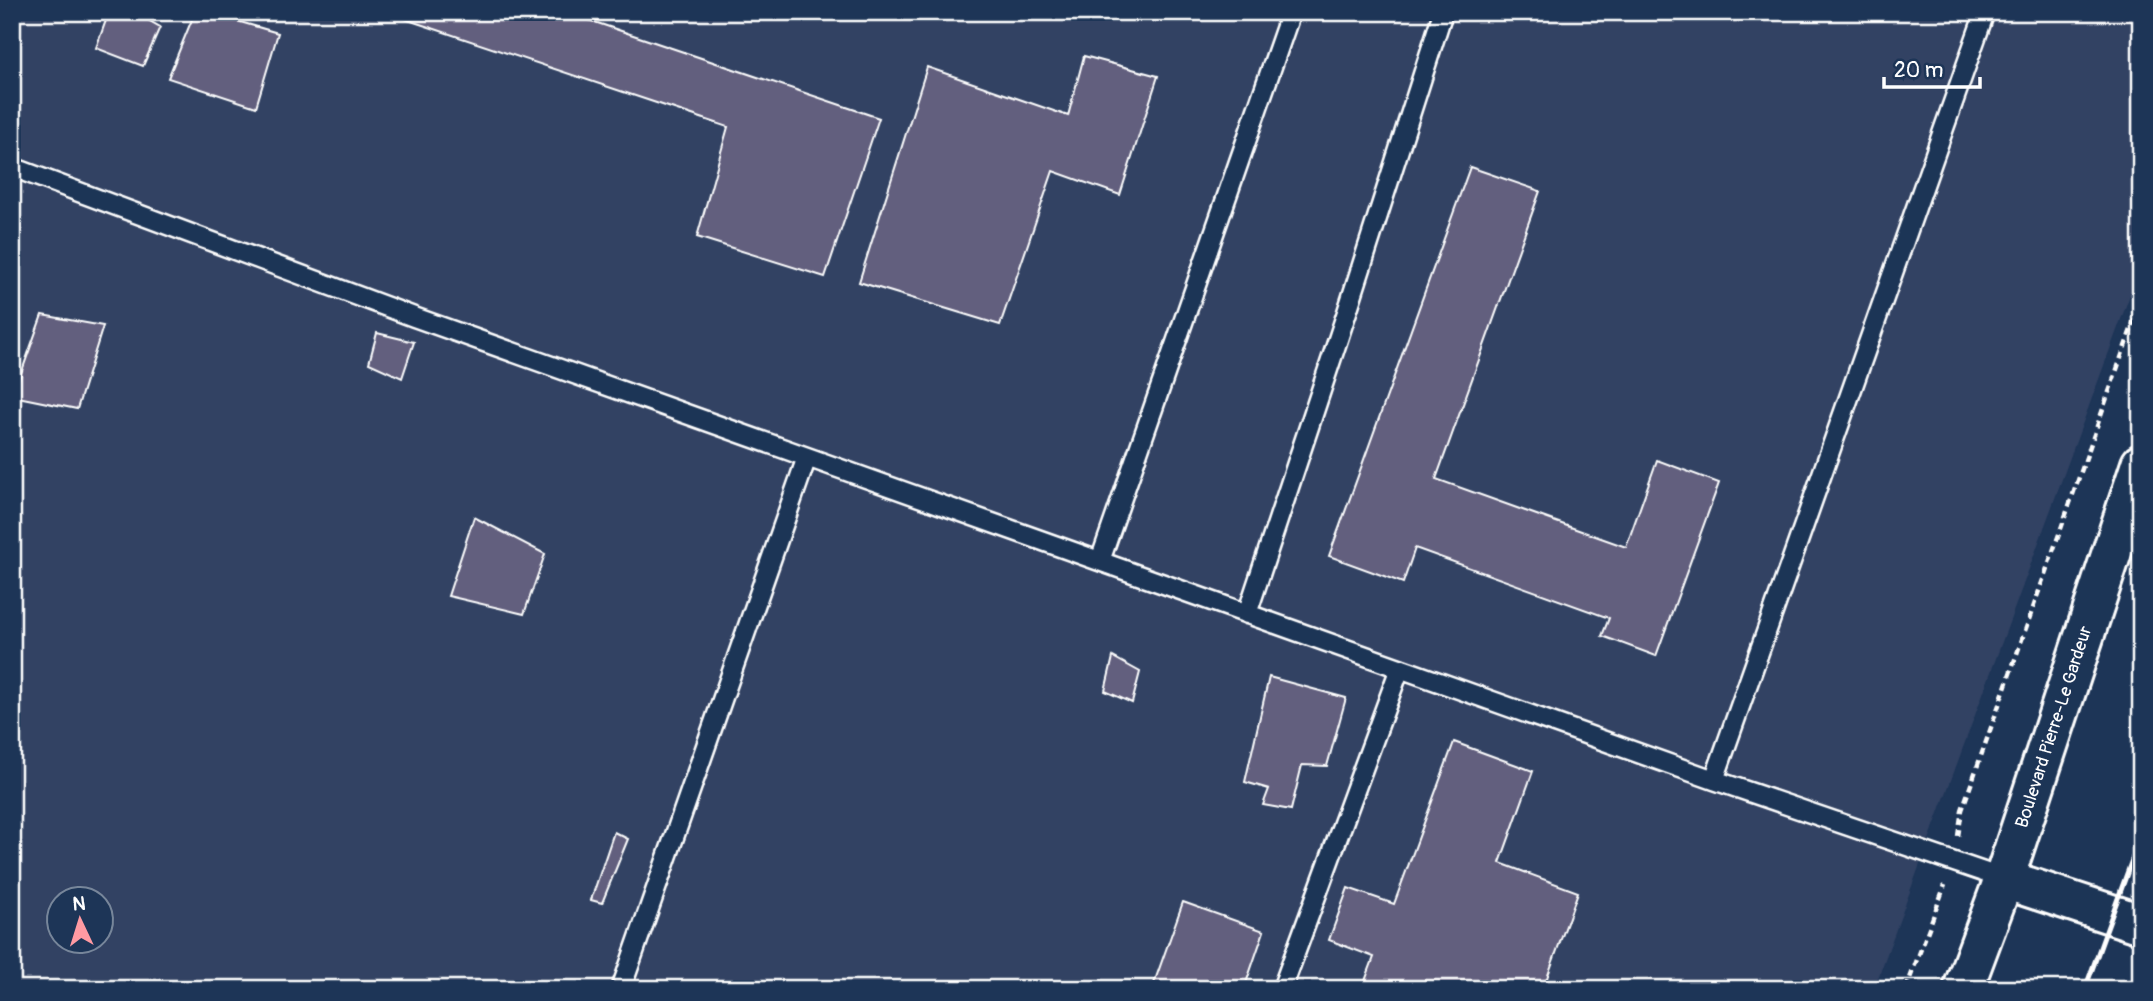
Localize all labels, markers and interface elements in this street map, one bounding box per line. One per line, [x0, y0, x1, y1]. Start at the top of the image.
scale bar [1884, 46, 1980, 90]
text: 20 m [1894, 57, 1943, 84]
street label: Boulevard Pierre-Le Gardeur [2010, 623, 2098, 831]
north arrow [46, 886, 116, 956]
text: N [72, 892, 86, 916]

